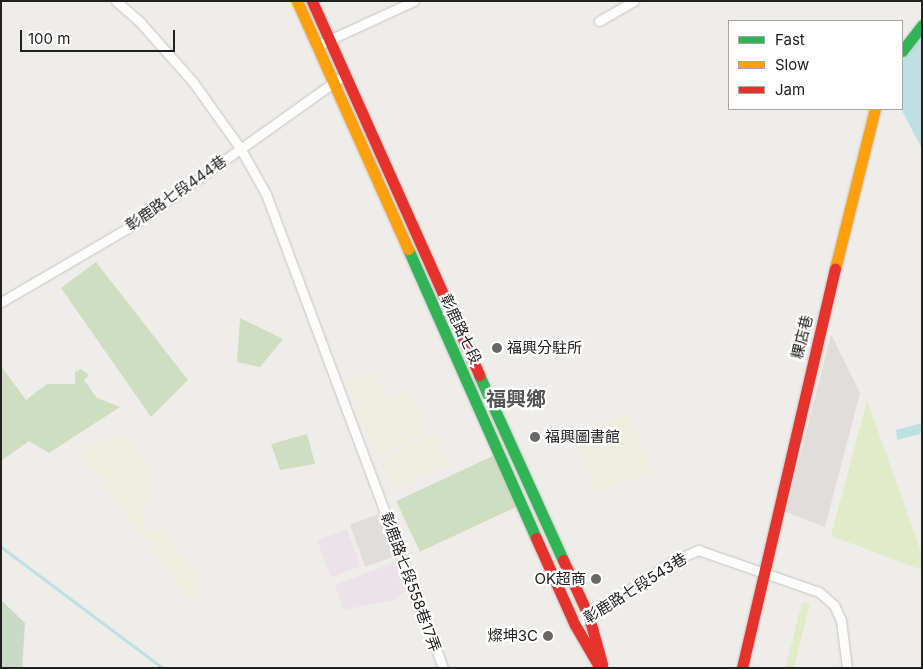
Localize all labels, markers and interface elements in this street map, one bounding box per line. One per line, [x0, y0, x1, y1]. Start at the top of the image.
scale bar [22, 20, 178, 52]
legend [728, 20, 903, 110]
text: 100 m [28, 29, 70, 48]
text: Fast [775, 30, 805, 49]
text: Slow [775, 55, 809, 74]
text: Jam [775, 80, 805, 99]
street label: 彰鹿路七段444巷 [122, 151, 230, 235]
street label: 彰鹿路七段 [437, 291, 485, 367]
street label: 粿店巷 [788, 313, 816, 361]
place label: 福興分駐所 [507, 339, 582, 357]
marker: 福興分駐所 [491, 342, 503, 354]
district label: 福興鄉 [486, 387, 546, 411]
place label: 福興圖書館 [545, 428, 620, 446]
marker: 福興圖書館 [529, 431, 541, 443]
street label: 彰鹿路七段558巷17弄 [377, 510, 445, 654]
street label: 彰鹿路七段543巷 [580, 549, 690, 627]
place label: OK超商 [534, 570, 586, 588]
marker: OK超商 [590, 573, 602, 585]
place label: 燦坤3C [488, 627, 538, 645]
marker: 燦坤3C [542, 630, 554, 642]

